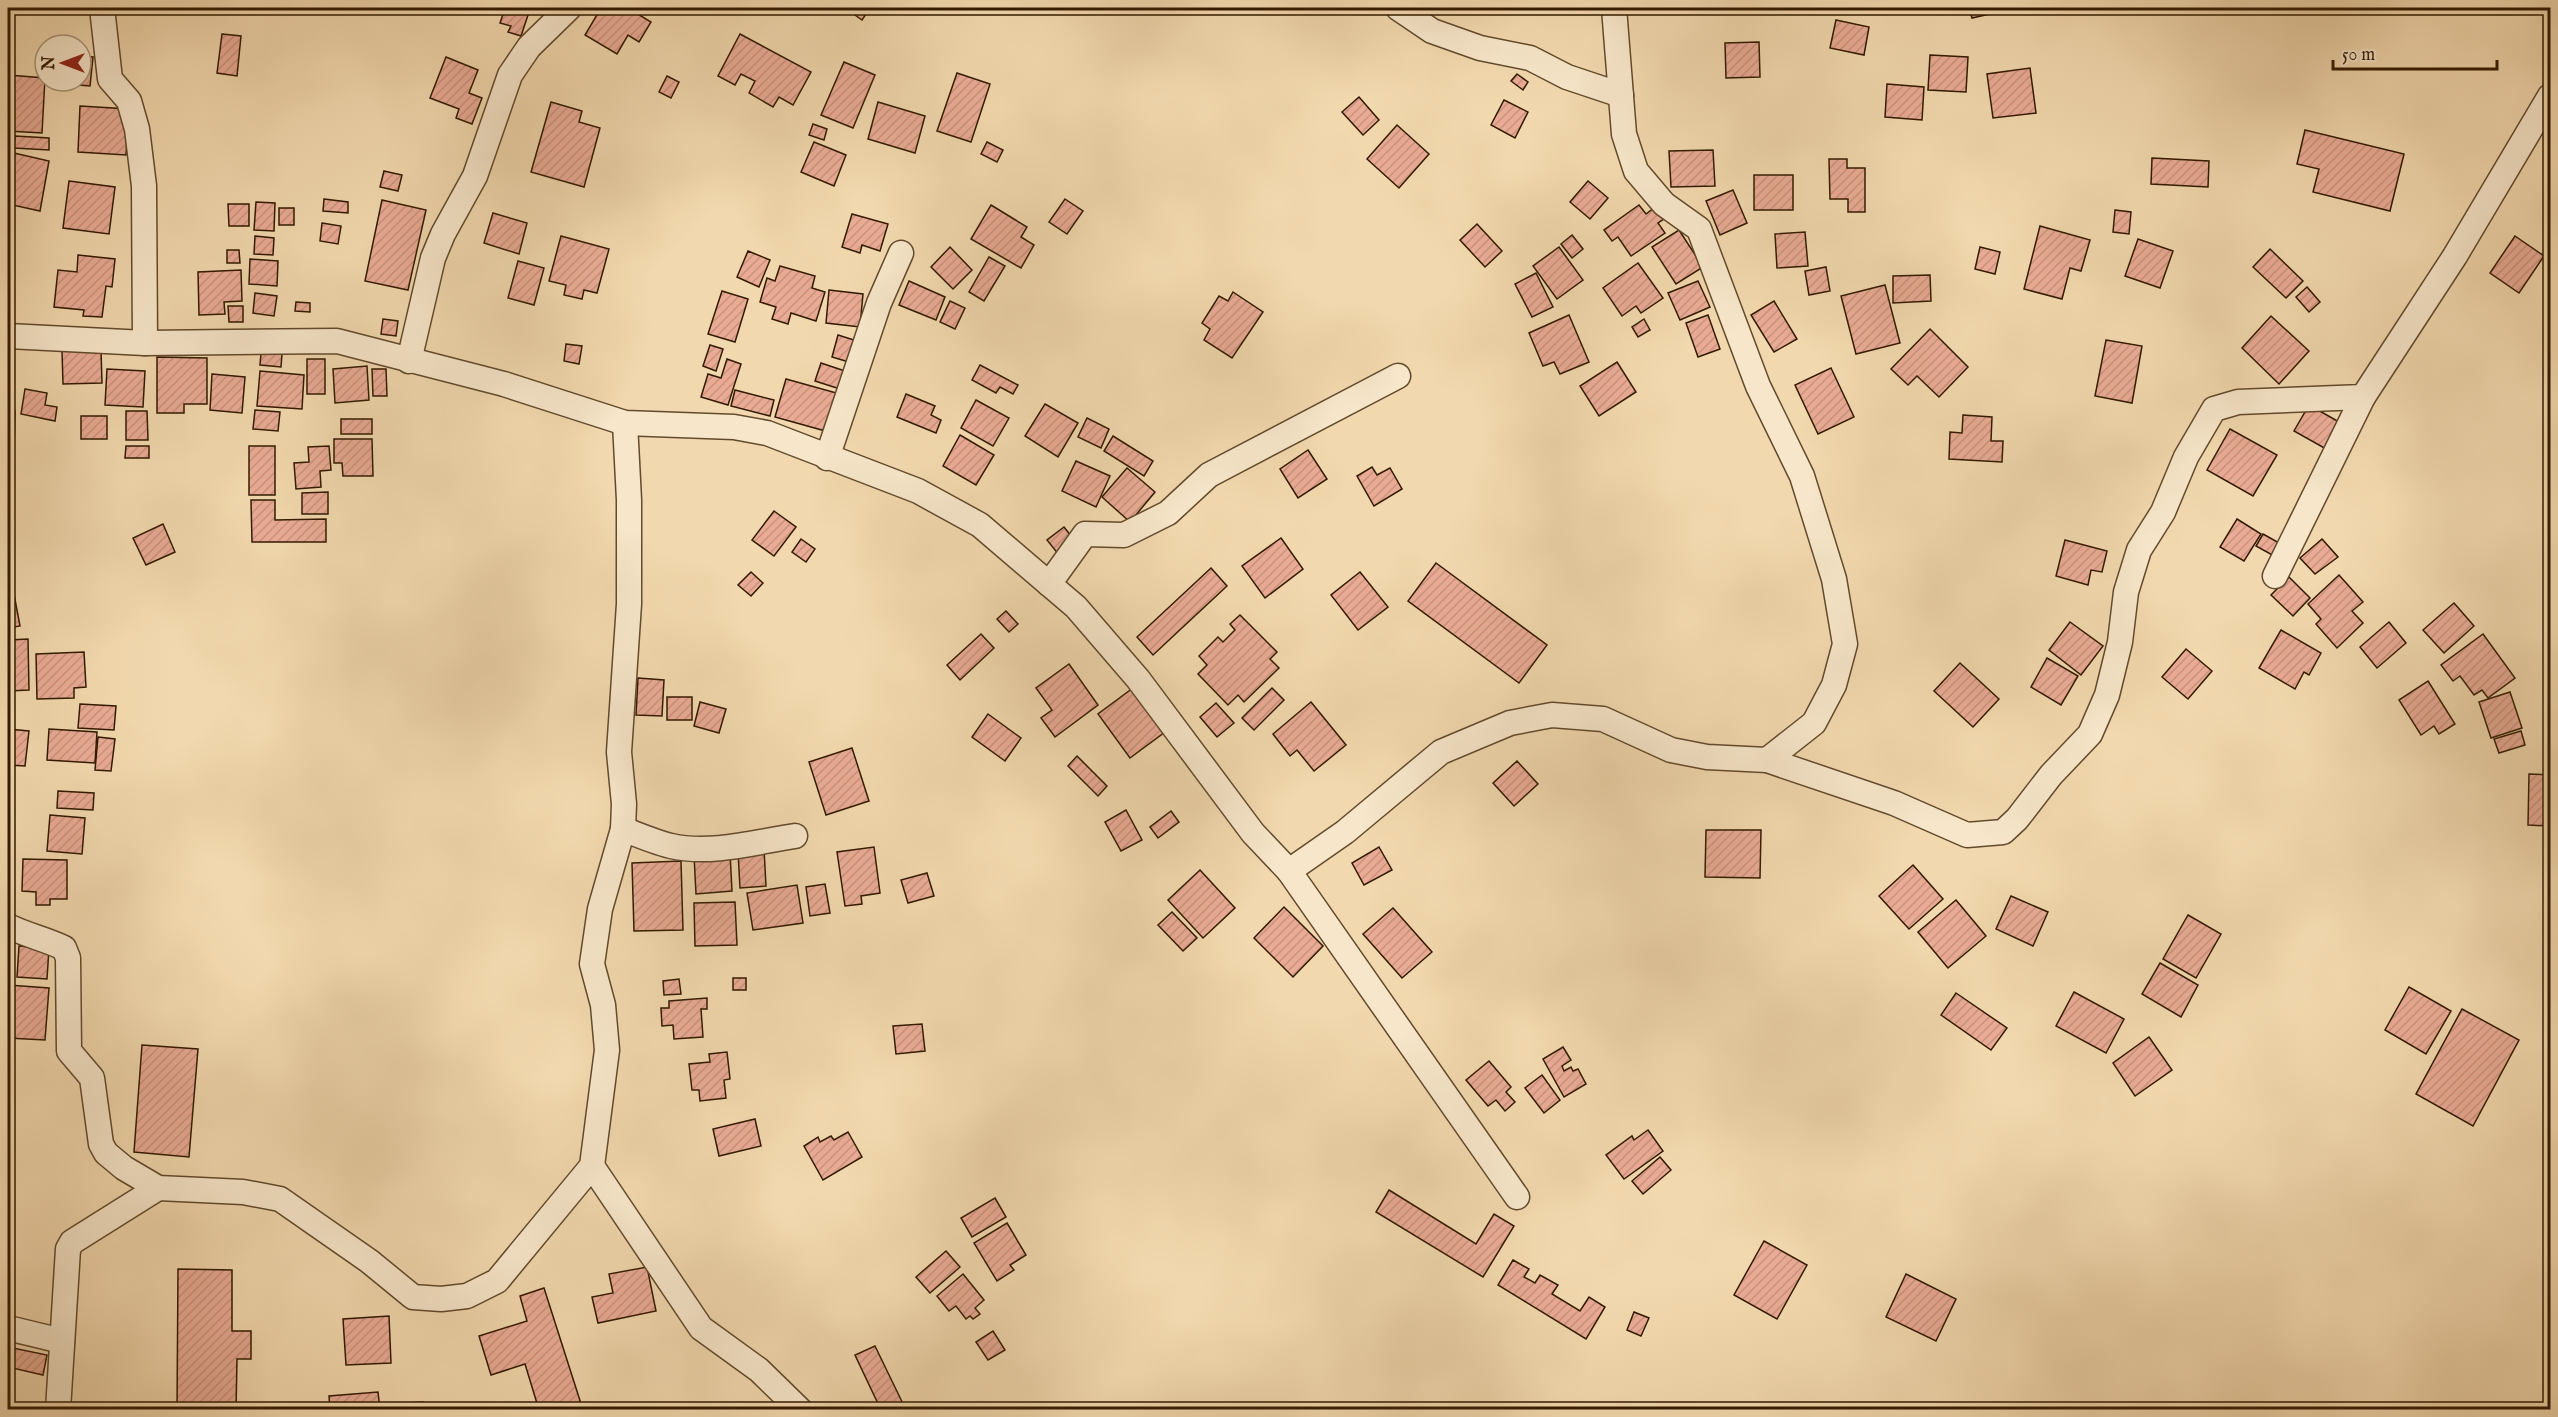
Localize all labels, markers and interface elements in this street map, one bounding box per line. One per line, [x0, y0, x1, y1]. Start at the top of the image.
north arrow [33, 33, 93, 93]
scale bar [2333, 33, 2496, 71]
text: 50 m [2342, 44, 2375, 67]
text: N [40, 56, 60, 71]

